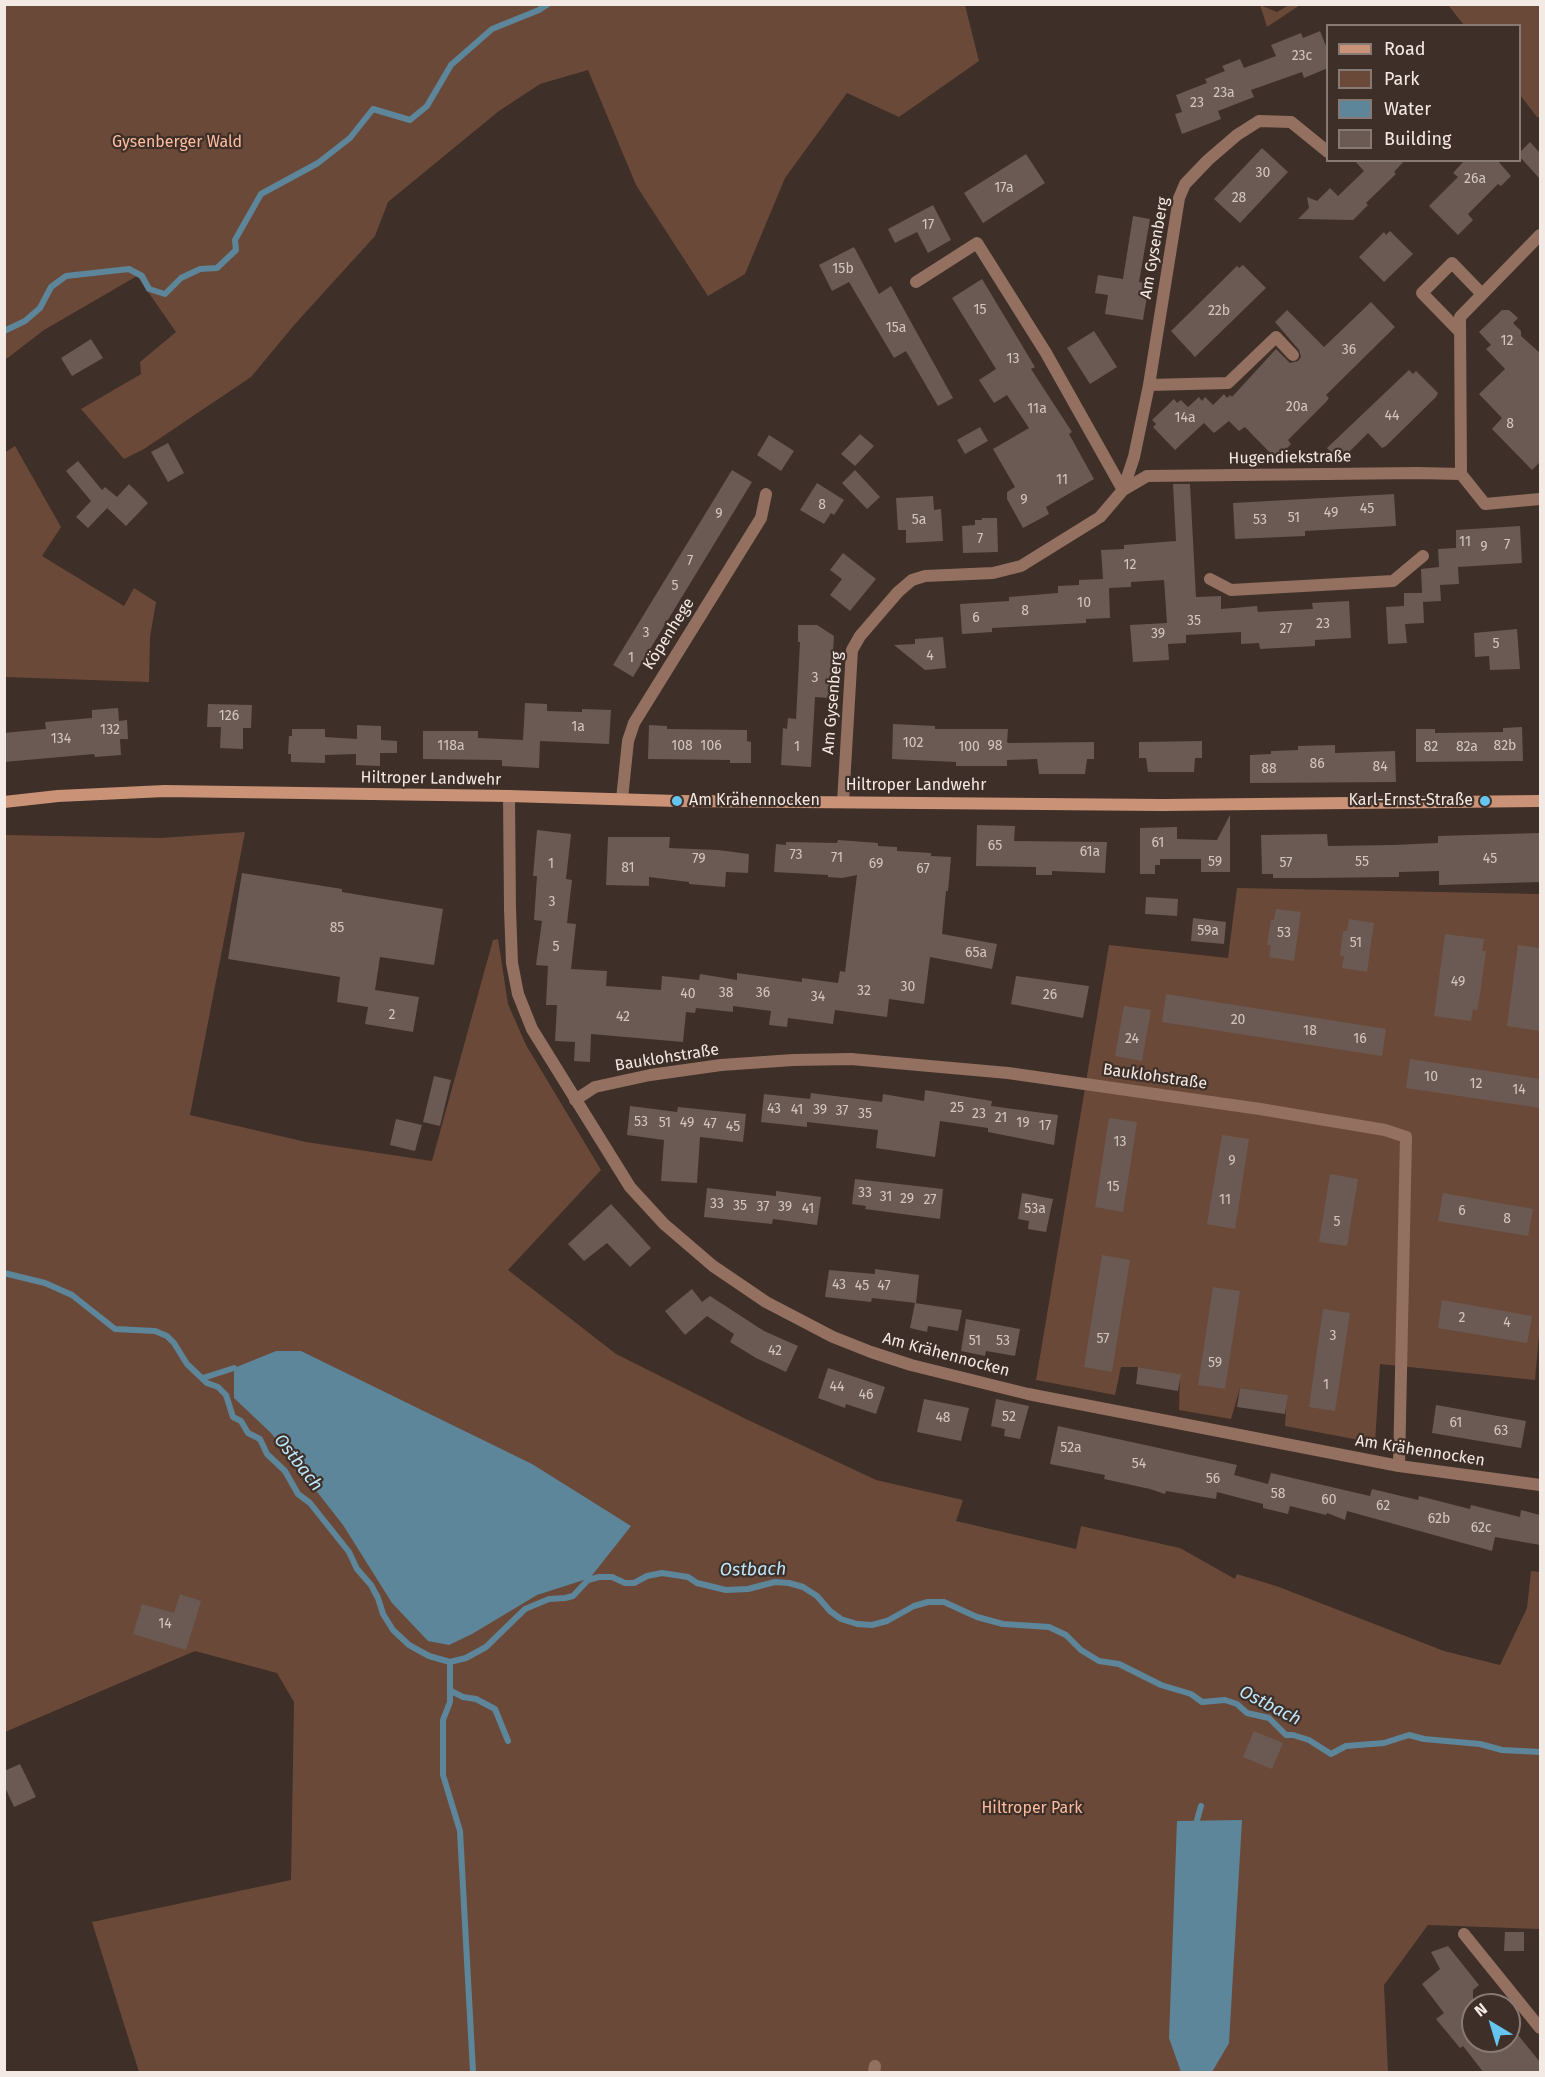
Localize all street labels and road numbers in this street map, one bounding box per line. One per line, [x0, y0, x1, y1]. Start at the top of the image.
street label: Am Gysenberg [1137, 196, 1173, 300]
street label: Hugendiekstraße [1228, 447, 1352, 469]
street label: Köpenhege [639, 595, 699, 673]
street label: Am Gysenberg [819, 651, 847, 755]
street label: Hiltroper Landwehr [360, 768, 502, 790]
street label: Hiltroper Landwehr [846, 776, 986, 796]
street label: Bauklohstraße [614, 1040, 720, 1076]
street label: Bauklohstraße [1102, 1060, 1208, 1094]
street label: Am Krähennocken [880, 1329, 1012, 1381]
street label: Am Krähennocken [1354, 1431, 1486, 1471]

